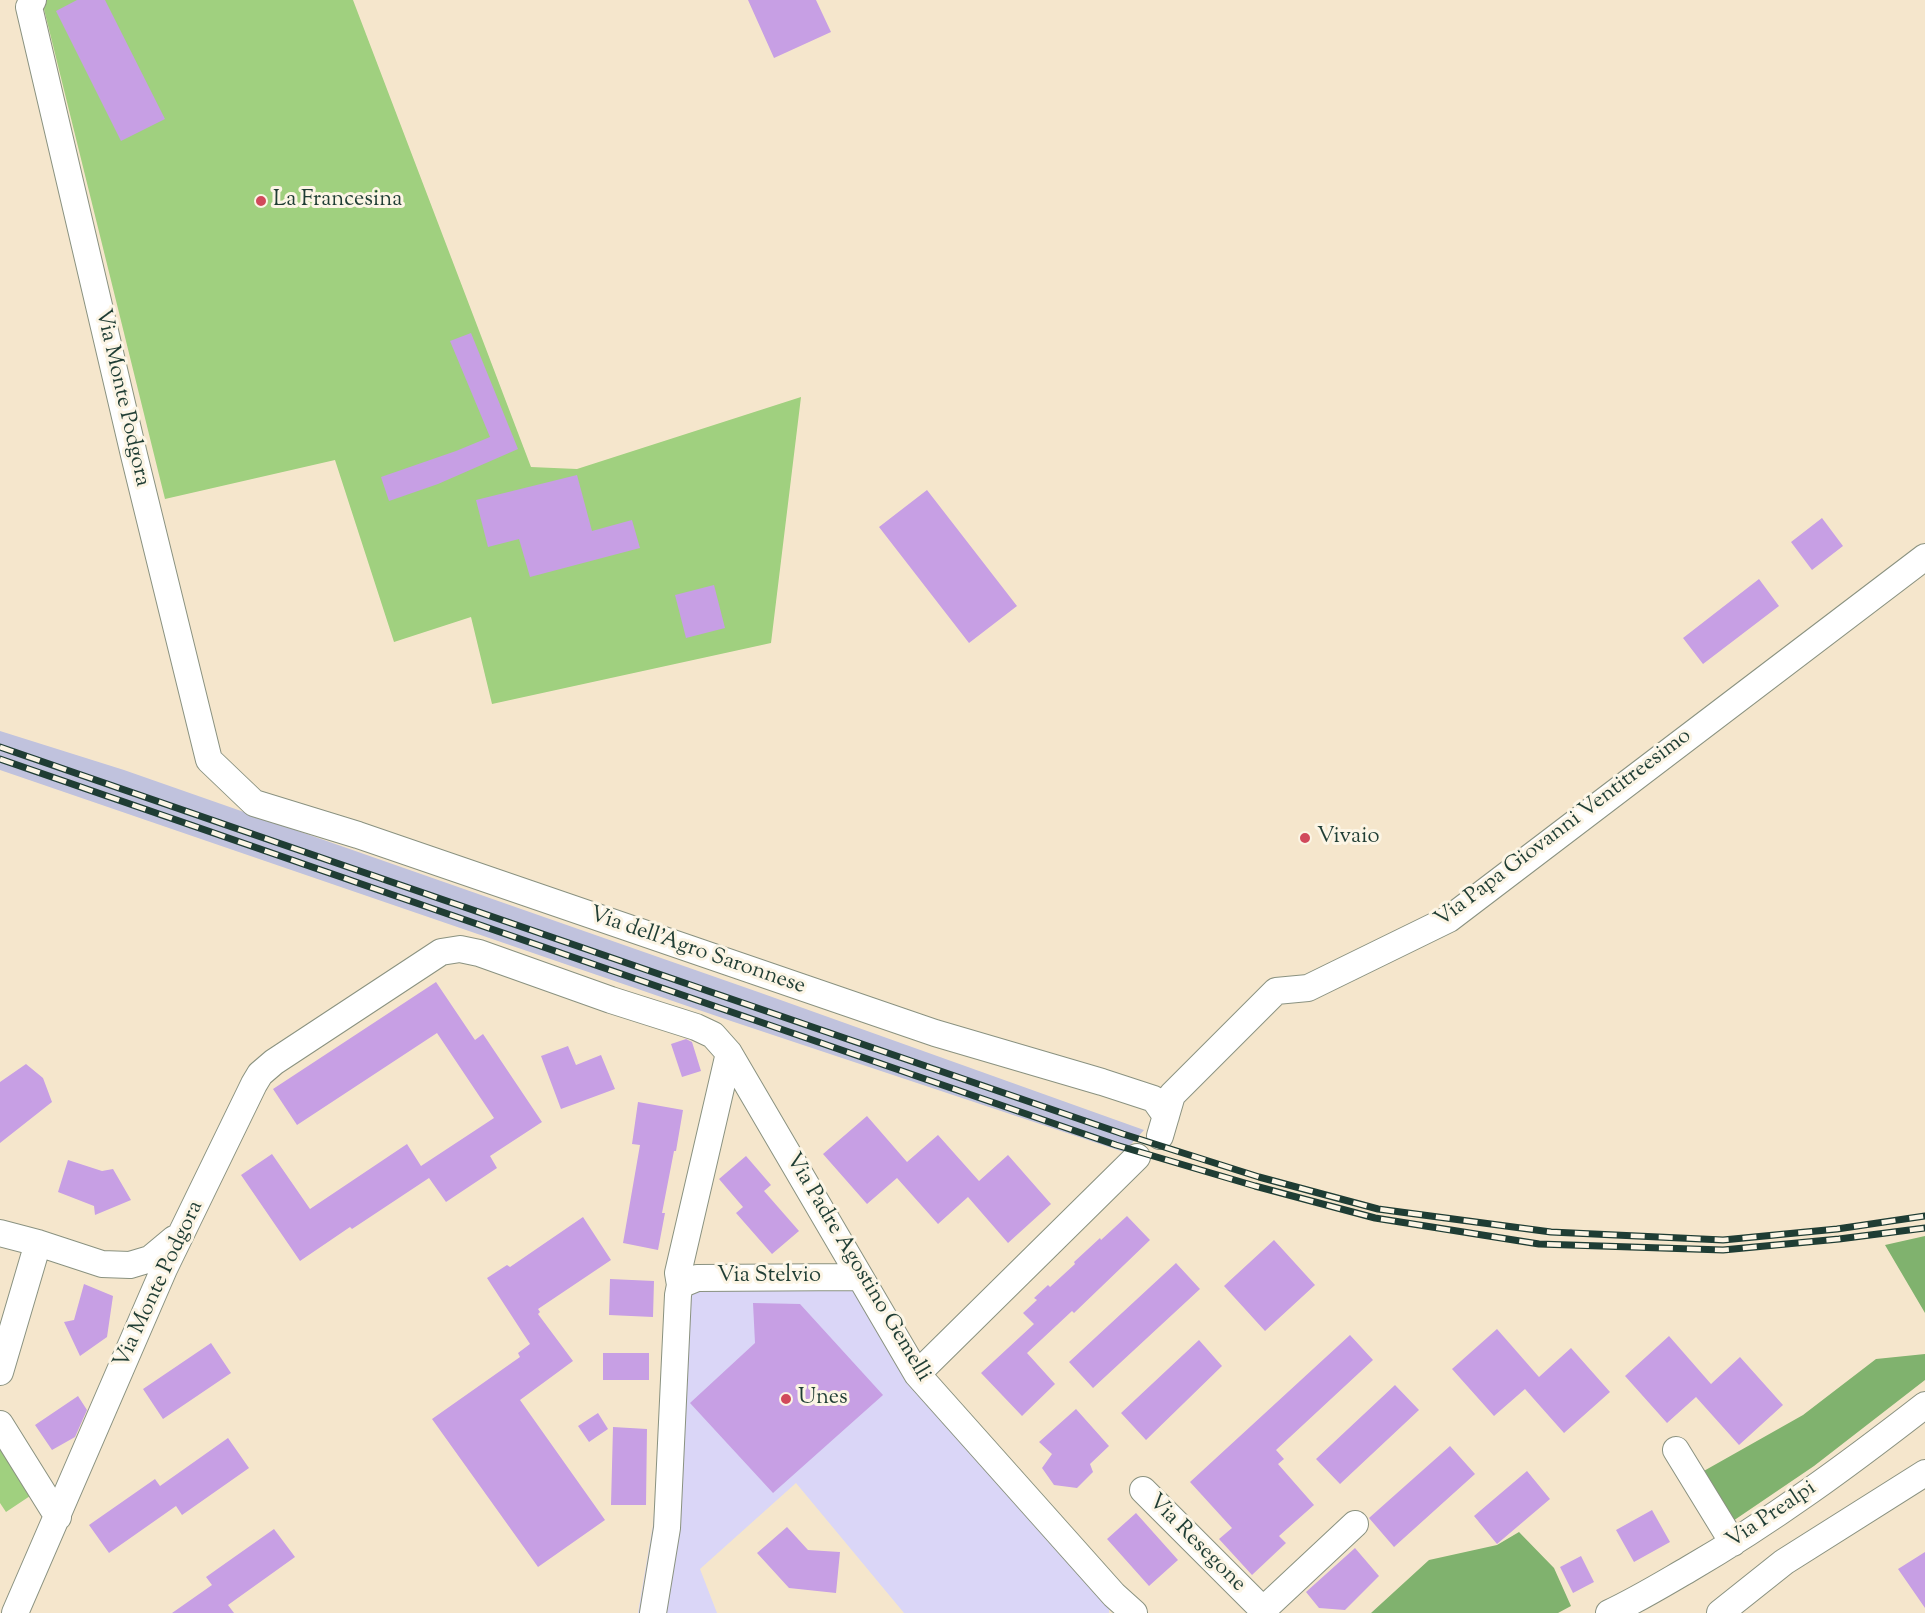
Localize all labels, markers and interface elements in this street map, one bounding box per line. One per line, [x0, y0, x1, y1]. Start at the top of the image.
place label: La Francesina [273, 188, 402, 214]
marker: La Francesina [254, 194, 268, 208]
street label: Via Monte Podgora [88, 307, 154, 489]
street label: Via Papa Giovanni Ventitreesimo [1431, 724, 1697, 934]
place label: Vivaio [1317, 825, 1379, 851]
marker: Vivaio [1298, 831, 1312, 845]
street label: Via dell'Agro Saronnese [586, 903, 808, 1001]
street label: Via Padre Agostino Gemelli [778, 1149, 936, 1387]
street label: Via Monte Podgora [110, 1197, 210, 1373]
street label: Via Stelvio [717, 1264, 821, 1290]
place label: Unes [798, 1386, 848, 1412]
marker: Unes [779, 1392, 793, 1406]
street label: Via Prealpi [1722, 1476, 1822, 1556]
street label: Via Resegone [1142, 1490, 1250, 1598]

